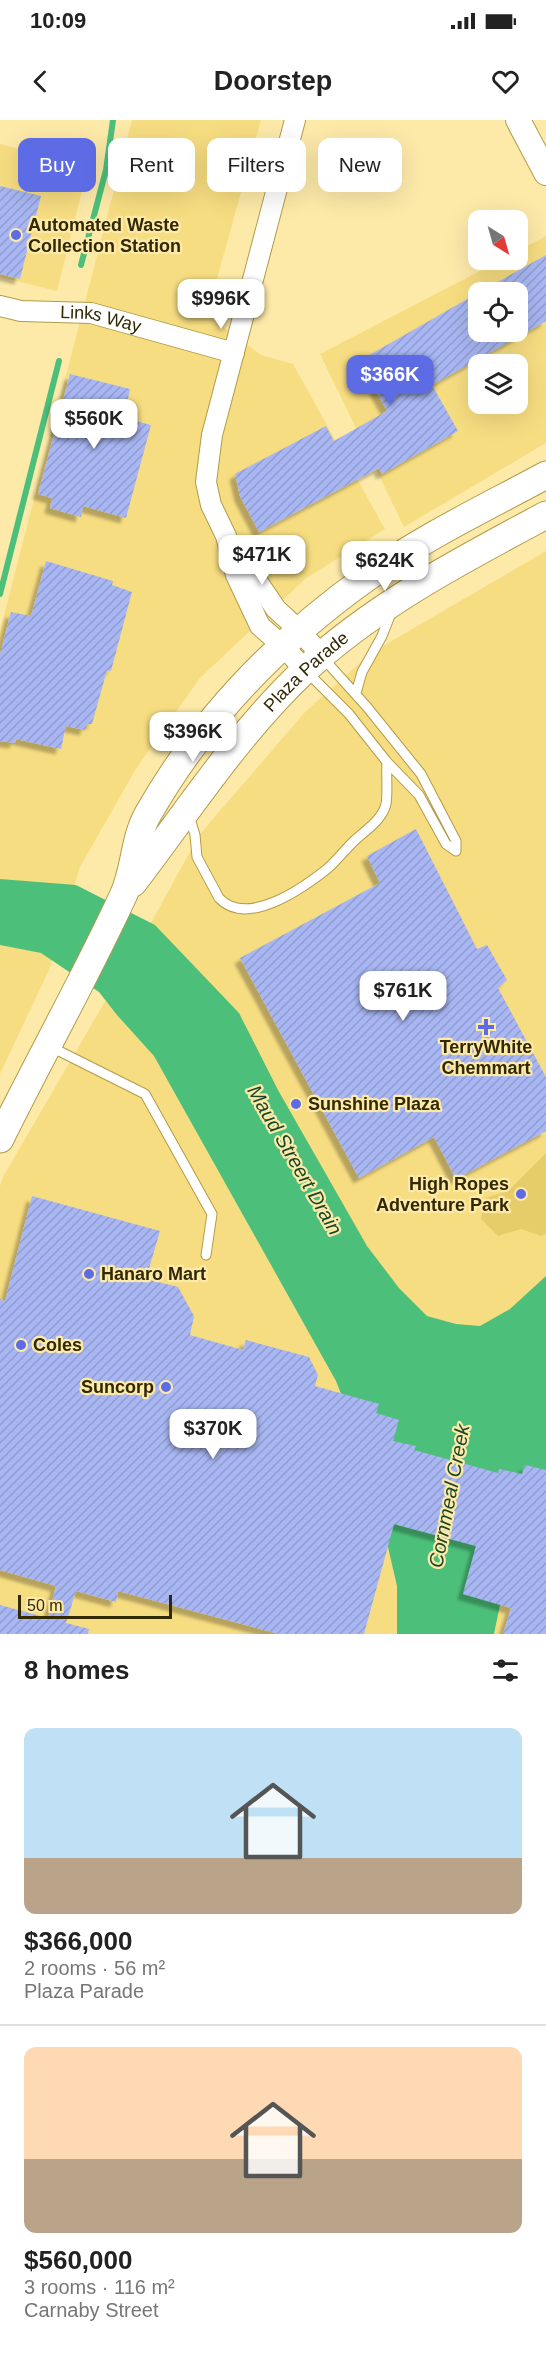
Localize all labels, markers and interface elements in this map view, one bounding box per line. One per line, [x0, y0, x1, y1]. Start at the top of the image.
text: 10:09 [30, 8, 86, 33]
icon: back [24, 65, 57, 98]
icon: heart [489, 65, 522, 98]
text: Doorstep [214, 66, 332, 96]
chip: Buy [18, 138, 96, 192]
chip: Rent [108, 138, 195, 192]
chip: Filters [207, 138, 306, 192]
chip: New [318, 138, 402, 192]
north arrow [468, 210, 528, 270]
map controls [468, 210, 528, 414]
place label: Automated Waste Collection Station [28, 215, 181, 256]
marker: Automated Waste Collection Station [9, 228, 23, 242]
pin: $996K [179, 279, 263, 330]
button: locate [468, 282, 528, 342]
text: $996K [192, 287, 250, 309]
street label: Links Way [60, 302, 143, 337]
button: layers [468, 354, 528, 414]
pin: $366K [348, 355, 432, 406]
text: $366K [361, 363, 419, 385]
pin: $560K [52, 399, 136, 450]
text: $560K [65, 407, 123, 429]
pin: $471K [220, 535, 304, 586]
pin: $624K [343, 541, 427, 592]
text: $471K [233, 543, 291, 565]
text: $624K [356, 549, 414, 571]
street label: Plaza Parade [260, 627, 352, 716]
pin: $396K [151, 712, 235, 763]
text: $396K [164, 720, 222, 742]
pin: $761K [361, 971, 445, 1022]
text: $761K [374, 979, 432, 1001]
marker: TerryWhite Chemmart [479, 1020, 493, 1034]
place label: TerryWhite Chemmart [440, 1037, 532, 1078]
water label: Maud Streert Drain [243, 1081, 347, 1239]
place label: Sunshine Plaza [308, 1094, 441, 1114]
marker: Sunshine Plaza [289, 1097, 303, 1111]
place label: High Ropes Adventure Park [376, 1174, 510, 1215]
marker: High Ropes Adventure Park [514, 1187, 528, 1201]
place label: Hanaro Mart [101, 1264, 206, 1284]
marker: Hanaro Mart [82, 1267, 96, 1281]
place label: Coles [33, 1335, 82, 1355]
marker: Coles [14, 1338, 28, 1352]
place label: Suncorp [81, 1377, 154, 1397]
marker: Suncorp [159, 1380, 173, 1394]
pin: $370K [171, 1409, 255, 1460]
text: $370K [184, 1417, 242, 1439]
water label: Cornmeal Creek [424, 1421, 474, 1570]
scale bar [18, 1592, 172, 1620]
text: 50 m [27, 1597, 63, 1614]
icon: filters [489, 1654, 522, 1687]
text: 8 homes [24, 1655, 130, 1685]
icon: home [219, 1767, 327, 1875]
text: $366,000 [24, 1926, 132, 1956]
text: 2 rooms · 56 m² [24, 1957, 165, 1979]
text: Plaza Parade [24, 1980, 144, 2002]
icon: home [219, 2086, 327, 2194]
text: $560,000 [24, 2245, 132, 2275]
text: 3 rooms · 116 m² [24, 2276, 175, 2298]
text: Carnaby Street [24, 2299, 159, 2321]

